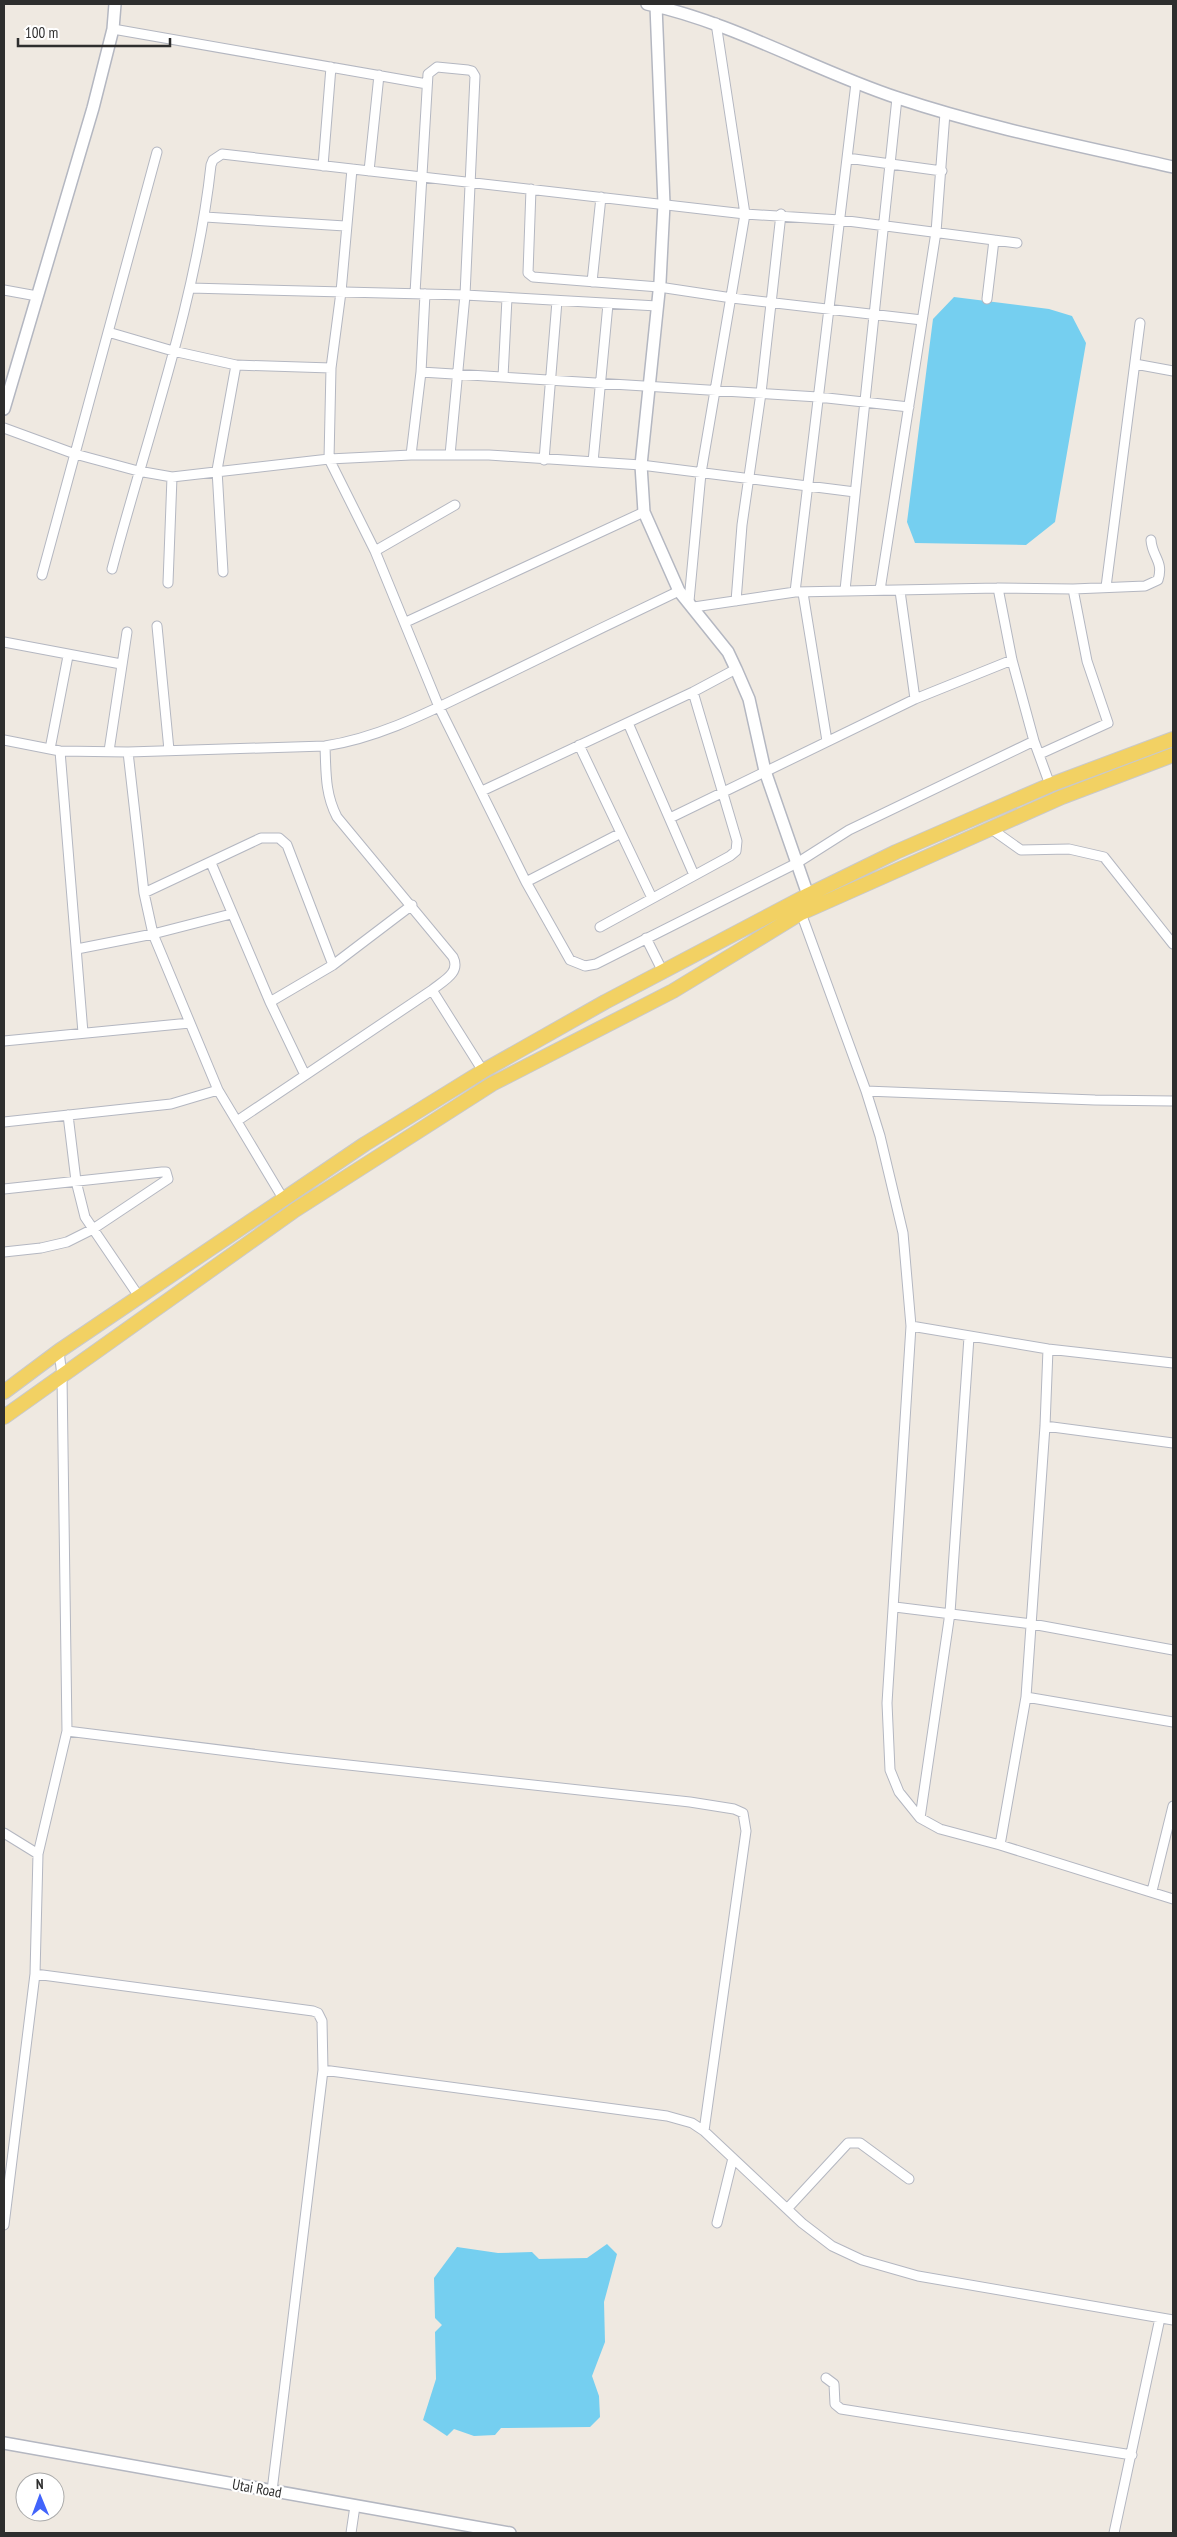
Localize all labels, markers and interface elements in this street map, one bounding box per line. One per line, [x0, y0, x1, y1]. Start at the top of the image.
scale bar [18, 15, 170, 47]
text: 100 m [25, 23, 58, 42]
north arrow [15, 2472, 65, 2522]
street label: Utai Road [231, 2474, 283, 2502]
text: N [36, 2475, 44, 2493]

